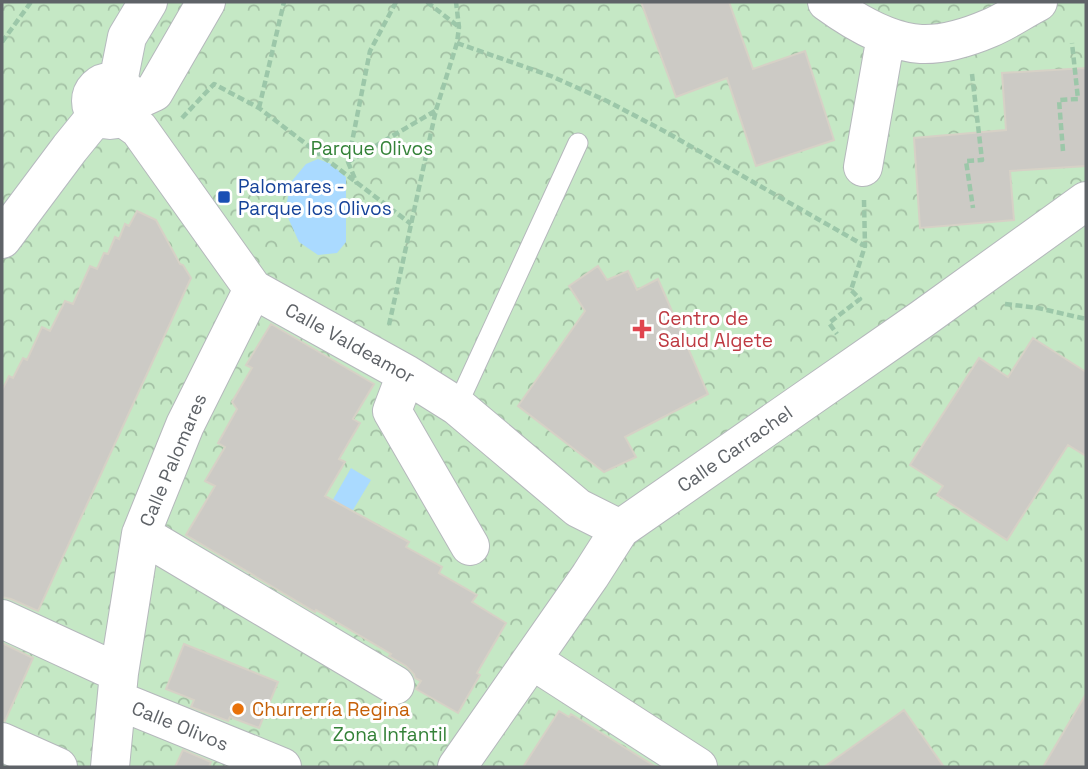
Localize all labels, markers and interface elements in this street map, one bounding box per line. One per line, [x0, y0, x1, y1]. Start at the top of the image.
park label: Parque Olivos [311, 136, 433, 161]
place label: Palomares - Parque los Olivos [238, 174, 392, 221]
marker: Palomares - Parque los Olivos [216, 189, 232, 205]
street label: Calle Valdeamor [281, 297, 419, 389]
place label: Centro de Salud Algete [658, 306, 773, 353]
marker: Centro de Salud Algete [632, 319, 652, 339]
street label: Calle Palomares [134, 390, 212, 530]
street label: Calle Carrachel [672, 400, 798, 498]
street label: Calle Olivos [128, 695, 232, 757]
place label: Churrerría Regina [252, 697, 410, 722]
marker: Churrerría Regina [230, 701, 246, 717]
park label: Zona Infantil [333, 722, 447, 747]

